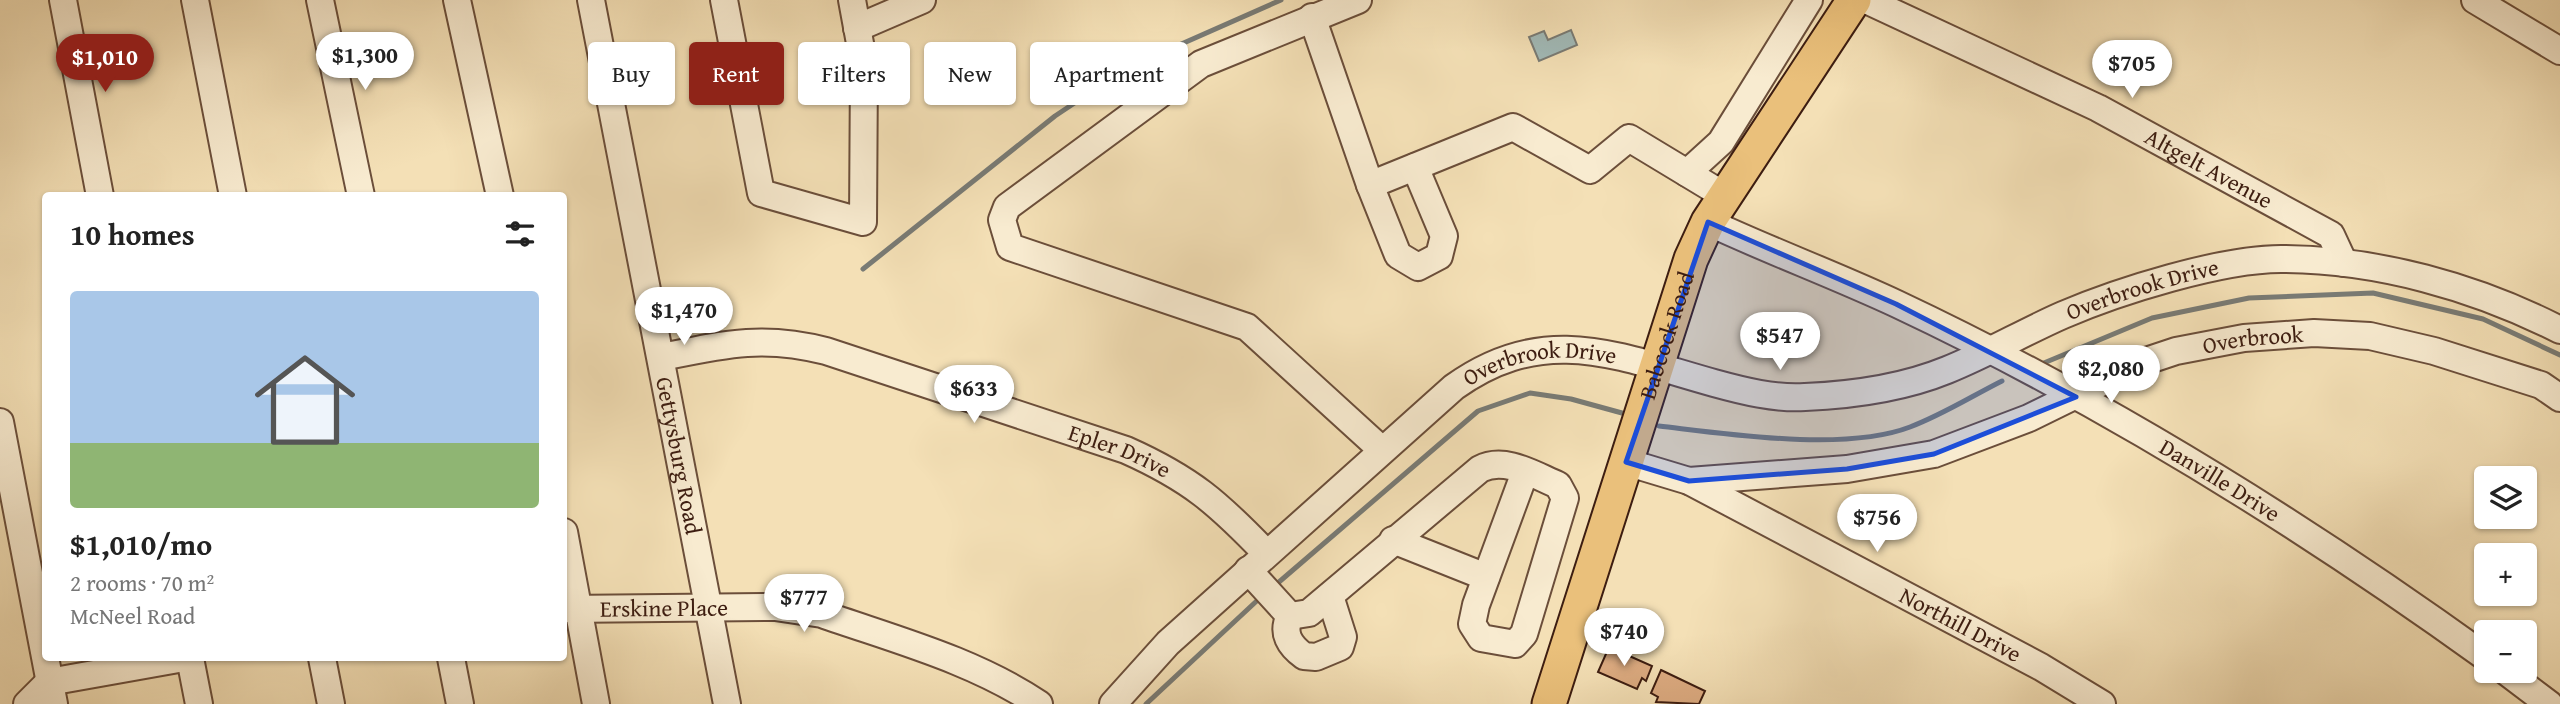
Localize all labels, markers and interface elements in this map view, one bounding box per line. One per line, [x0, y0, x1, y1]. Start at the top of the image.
pin: $1,300 [308, 32, 422, 92]
pin: $1,010 [48, 34, 162, 94]
text: $1,300 [332, 38, 398, 71]
text: $1,010 [72, 40, 138, 73]
pin: $705 [2091, 41, 2173, 100]
chip: Buy [588, 42, 675, 105]
chip: Rent [689, 42, 784, 105]
chip: Filters [798, 42, 910, 105]
chip: New [924, 42, 1016, 105]
chip: Apartment [1030, 42, 1188, 105]
text: $705 [2108, 46, 2156, 79]
street label: Altgelt Avenue [2139, 120, 2279, 216]
text: 10 homes [70, 212, 195, 256]
icon: filters [501, 215, 539, 253]
street label: Overbrook Drive [2061, 250, 2221, 328]
street label: Babcock Road [1630, 266, 1702, 403]
pin: $1,470 [627, 288, 741, 347]
text: $1,470 [651, 293, 717, 326]
pin: $547 [1739, 312, 1821, 372]
street label: Overbrook [2199, 317, 2305, 362]
text: $547 [1756, 318, 1804, 351]
street label: Overbrook Drive [1456, 333, 1620, 393]
icon: home [242, 337, 368, 463]
pin: $2,080 [2054, 346, 2168, 405]
text: $2,080 [2078, 351, 2144, 384]
pin: $633 [933, 366, 1015, 425]
text: $633 [950, 371, 998, 404]
street label: Gettysburg Road [648, 374, 711, 538]
street label: Epler Drive [1064, 415, 1177, 485]
street label: Danville Drive [2154, 430, 2287, 529]
map controls [2474, 466, 2537, 683]
button: layers [2474, 466, 2537, 529]
pin: $756 [1836, 494, 1918, 554]
text: $756 [1853, 500, 1901, 533]
text: $1,010/mo [70, 522, 212, 566]
button: + [2474, 543, 2537, 606]
text: 2 rooms · 70 m² [70, 566, 214, 599]
pin: $777 [763, 574, 845, 634]
street label: Northill Drive [1894, 578, 2028, 670]
text: $777 [780, 580, 828, 613]
street label: Erskine Place [600, 590, 728, 625]
text: McNeel Road [70, 599, 195, 632]
pin: $740 [1583, 608, 1665, 668]
text: $740 [1600, 614, 1648, 647]
button: − [2474, 620, 2537, 683]

